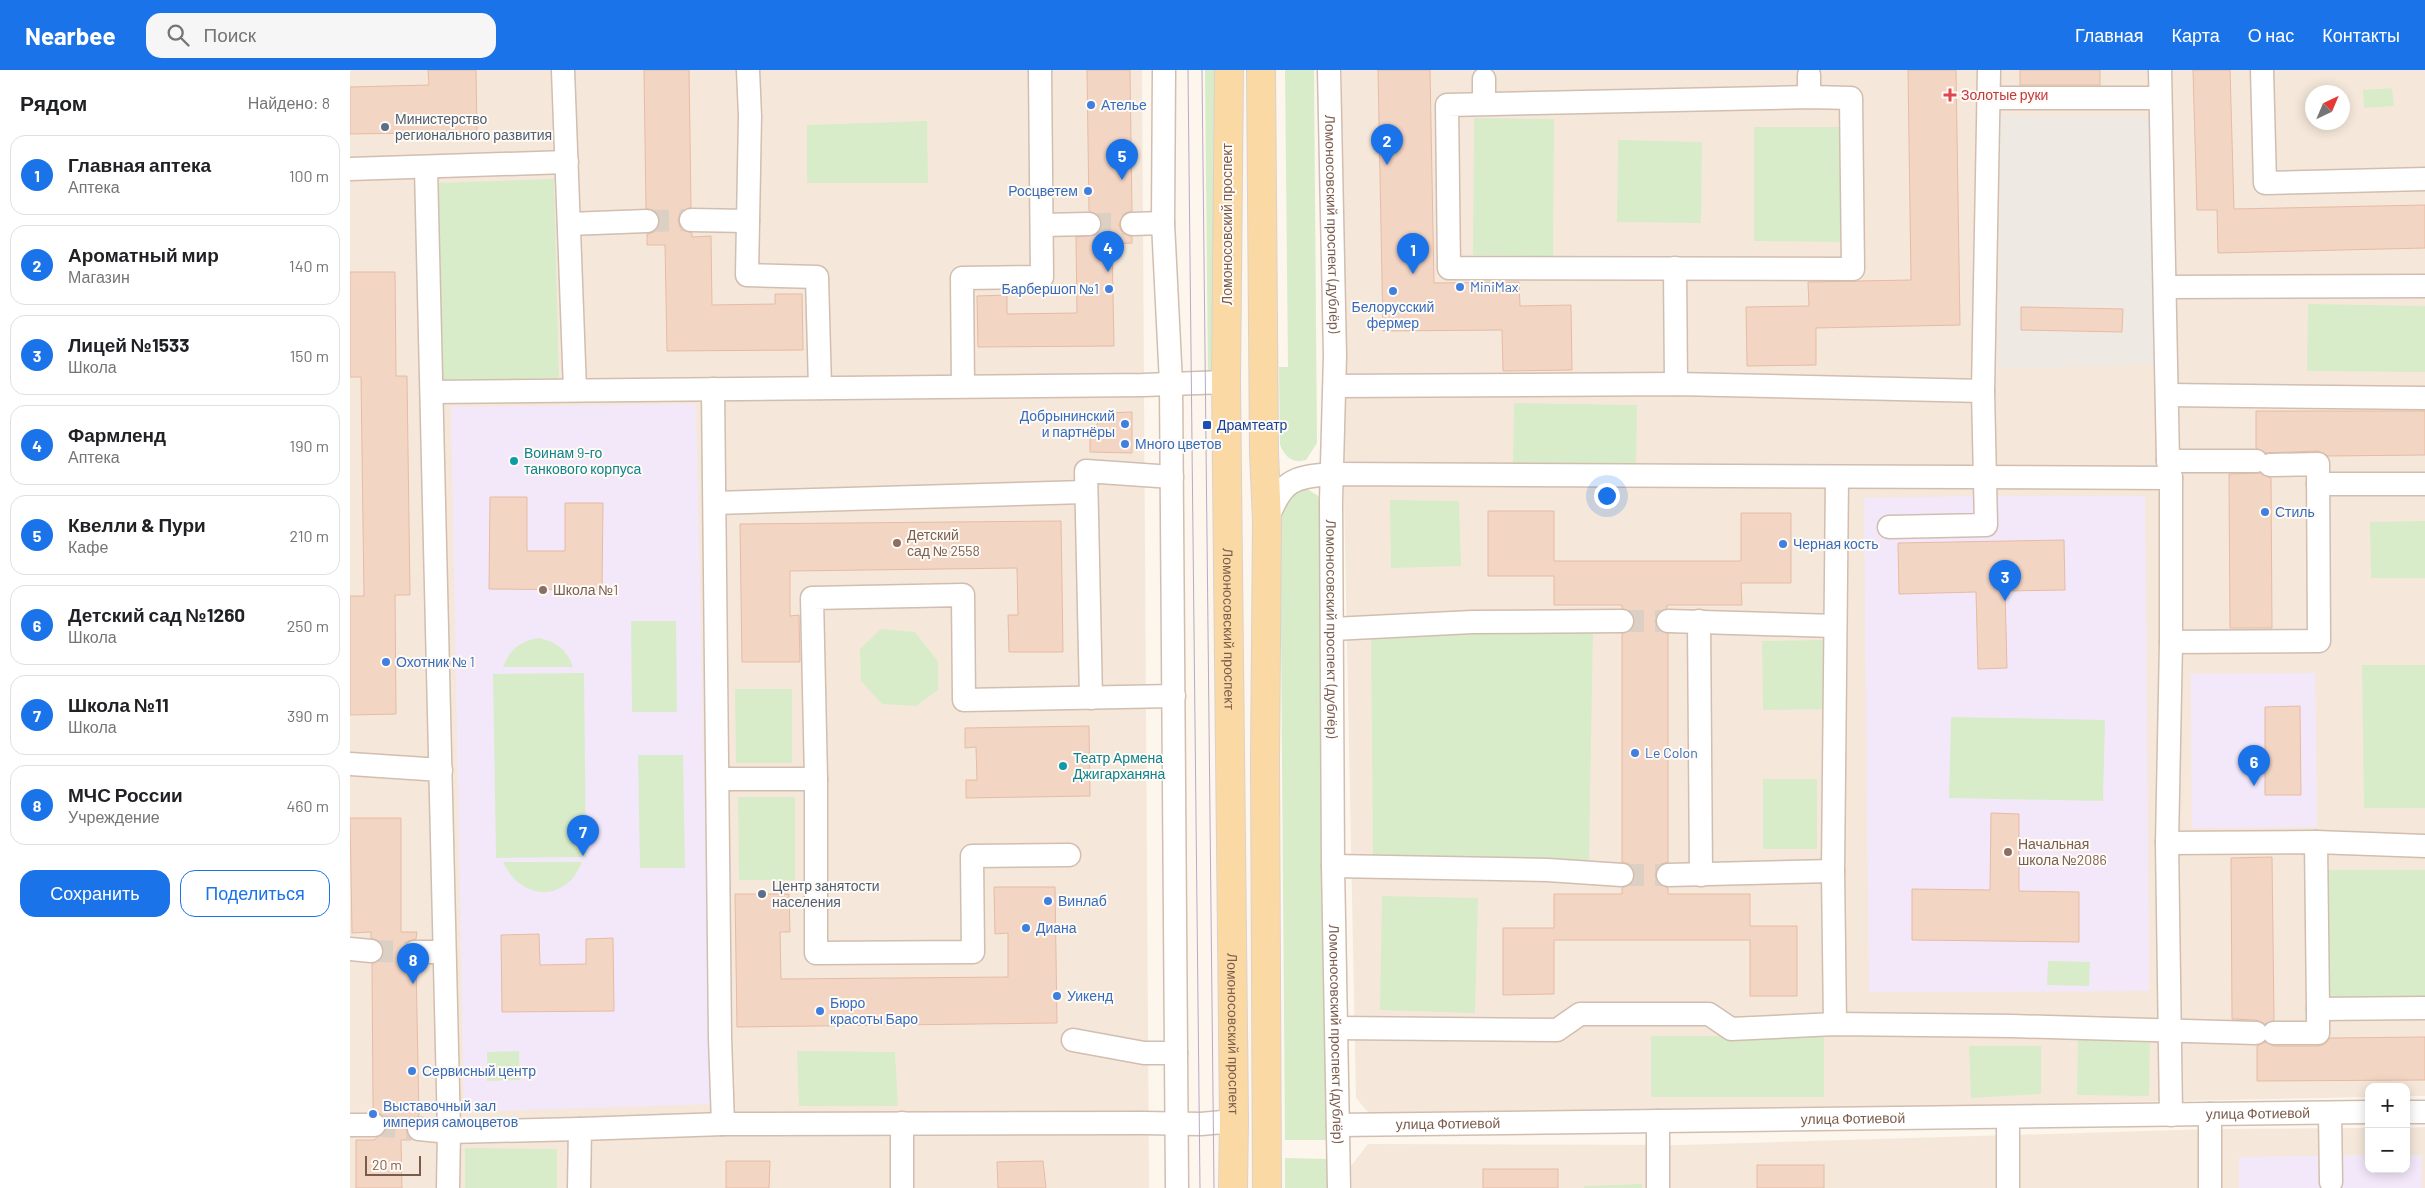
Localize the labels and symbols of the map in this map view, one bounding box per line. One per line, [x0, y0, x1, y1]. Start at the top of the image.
north arrow [2305, 85, 2350, 130]
place label: Золотые руки [1961, 86, 2048, 103]
marker: Золотые руки [1943, 88, 1957, 102]
place label: Ателье [1101, 96, 1147, 113]
marker: Ателье [1085, 99, 1097, 111]
place label: Министерство регионального развития [395, 110, 552, 143]
street label: Ломоносовский проспект (дублёр) [1322, 114, 1344, 334]
marker: Министерство регионального развития [379, 121, 391, 133]
pin: 2 [1371, 124, 1403, 165]
pin: 5 [1106, 139, 1138, 180]
street label: Ломоносовский проспект [1218, 142, 1235, 305]
place label: Росцветем [1008, 182, 1078, 199]
marker: Росцветем [1082, 185, 1094, 197]
pin: 4 [1092, 231, 1124, 272]
pin: 1 [1397, 233, 1429, 274]
place label: MiniMax [1470, 278, 1519, 295]
place label: Барбершоп №1 [1001, 280, 1099, 297]
marker: MiniMax [1454, 281, 1466, 293]
marker: Барбершоп №1 [1103, 283, 1115, 295]
marker: Белорусский фермер [1387, 285, 1399, 297]
place label: Белорусский фермер [1352, 298, 1434, 331]
place label: Добрынинский и партнёры [1020, 407, 1115, 440]
place label: Драмтеатр [1217, 416, 1288, 433]
marker: Добрынинский и партнёры [1119, 418, 1131, 430]
marker: Драмтеатр [1201, 419, 1213, 431]
place label: Много цветов [1135, 435, 1222, 452]
marker: Много цветов [1119, 438, 1131, 450]
place label: Воинам 9-го танкового корпуса [524, 444, 642, 477]
marker: Воинам 9-го танкового корпуса [508, 455, 520, 467]
your location [1594, 483, 1620, 509]
place label: Стиль [2275, 503, 2315, 520]
marker: Стиль [2259, 506, 2271, 518]
street label: Ломоносовский проспект (дублёр) [1323, 519, 1341, 739]
place label: Детский сад № 2558 [907, 526, 980, 559]
place label: Черная кость [1793, 535, 1879, 552]
marker: Детский сад № 2558 [891, 537, 903, 549]
marker: Черная кость [1777, 538, 1789, 550]
street label: Ломоносовский проспект [1220, 548, 1239, 711]
pin: 3 [1989, 560, 2021, 601]
place label: Школа №1 [553, 581, 618, 598]
marker: Школа №1 [537, 584, 549, 596]
place label: Охотник № 1 [396, 653, 475, 670]
marker: Охотник № 1 [380, 656, 392, 668]
place label: Le Colon [1645, 744, 1698, 761]
pin: 6 [2238, 745, 2270, 786]
marker: Le Colon [1629, 747, 1641, 759]
place label: Театр Армена Джигарханяна [1073, 749, 1166, 782]
marker: Театр Армена Джигарханяна [1057, 760, 1069, 772]
pin: 7 [567, 815, 599, 856]
place label: Начальная школа №2086 [2018, 835, 2107, 868]
marker: Начальная школа №2086 [2002, 846, 2014, 858]
place label: Центр занятости населения [772, 877, 880, 910]
marker: Центр занятости населения [756, 888, 768, 900]
place label: Винлаб [1058, 892, 1107, 909]
marker: Винлаб [1042, 895, 1054, 907]
place label: Диана [1036, 919, 1077, 936]
marker: Диана [1020, 922, 1032, 934]
street label: Ломоносовский проспект (дублёр) [1326, 924, 1347, 1144]
pin: 8 [397, 943, 429, 984]
street label: Ломоносовский проспект [1224, 953, 1243, 1116]
place label: Уикенд [1067, 987, 1113, 1004]
marker: Уикенд [1051, 990, 1063, 1002]
place label: Бюро красоты Баро [830, 994, 918, 1027]
marker: Бюро красоты Баро [814, 1005, 826, 1017]
place label: Сервисный центр [422, 1062, 536, 1079]
marker: Сервисный центр [406, 1065, 418, 1077]
place label: Выставочный зал империя самоцветов [383, 1097, 518, 1130]
street label: улица Фотиевой [2206, 1104, 2310, 1122]
marker: Выставочный зал империя самоцветов [367, 1108, 379, 1120]
street label: улица Фотиевой [1801, 1109, 1905, 1127]
street label: улица Фотиевой [1396, 1114, 1500, 1132]
scale bar [365, 1153, 421, 1176]

